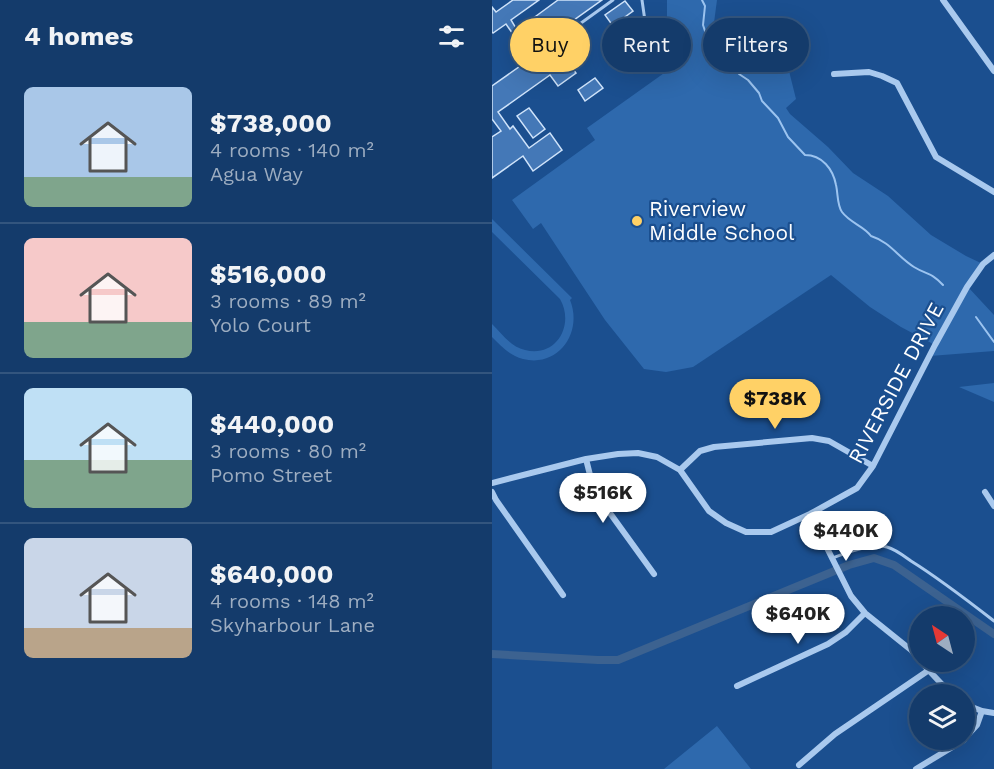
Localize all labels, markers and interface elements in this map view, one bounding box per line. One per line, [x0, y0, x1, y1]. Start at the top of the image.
chip: Buy [510, 18, 590, 72]
chip: Rent [602, 18, 691, 72]
chip: Filters [703, 18, 809, 72]
icon: filters [435, 20, 468, 53]
text: 4 homes [24, 21, 133, 51]
text: $738,000 [210, 108, 332, 138]
icon: home [72, 111, 144, 183]
text: 4 rooms · 140 m² [210, 138, 374, 162]
text: Agua Way [210, 162, 303, 186]
place label: Riverview Middle School [649, 196, 795, 245]
marker: Riverview Middle School [630, 214, 644, 228]
text: $516,000 [210, 259, 327, 289]
icon: home [72, 262, 144, 334]
text: 3 rooms · 89 m² [210, 289, 366, 313]
street label: RIVERSIDE DRIVE [843, 298, 949, 468]
text: Yolo Court [210, 313, 311, 337]
pin: $738K [733, 379, 817, 430]
text: $738K [743, 386, 807, 410]
text: $440,000 [210, 409, 334, 439]
icon: home [72, 412, 144, 484]
text: 3 rooms · 80 m² [210, 439, 366, 463]
text: Pomo Street [210, 463, 332, 487]
pin: $516K [561, 473, 645, 524]
text: $516K [573, 480, 633, 504]
pin: $440K [804, 511, 888, 562]
text: $440K [813, 518, 879, 542]
text: $640,000 [210, 559, 334, 589]
icon: home [72, 562, 144, 634]
text: 4 rooms · 148 m² [210, 589, 374, 613]
pin: $640K [756, 594, 840, 645]
text: $640K [766, 601, 830, 625]
north arrow [909, 606, 975, 672]
map controls [909, 606, 975, 750]
text: Skyharbour Lane [210, 613, 375, 637]
button: layers [909, 684, 975, 750]

